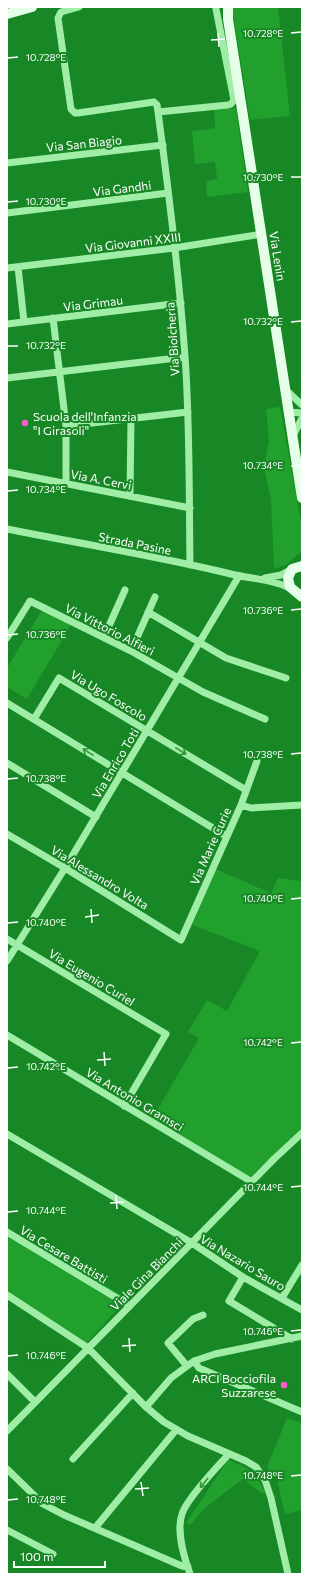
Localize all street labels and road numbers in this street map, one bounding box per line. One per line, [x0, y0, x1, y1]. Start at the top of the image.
street label: Via San Biagio [45, 132, 123, 154]
street label: Via Gandhi [92, 177, 152, 199]
street label: Via Giovanni XXIII [84, 229, 182, 255]
street label: Via Lenin [267, 230, 289, 282]
street label: Via Grimau [62, 292, 124, 314]
street label: Via Biolcheria [162, 301, 182, 377]
street label: Via A. Cervi [69, 466, 133, 492]
street label: Strada Pasine [97, 529, 173, 557]
street label: Via Vittorio Alfieri [63, 600, 157, 658]
street label: Via Ugo Foscolo [68, 667, 150, 723]
street label: Via Enrico Toti [89, 726, 141, 800]
street label: Via Marie Curie [187, 805, 233, 887]
street label: Via Alessandro Volta [49, 842, 151, 912]
street label: Via Eugenio Curiel [46, 946, 138, 1008]
street label: Via Antonio Gramsci [84, 1064, 186, 1134]
street label: Via Cesare Battisti [18, 1222, 110, 1286]
street label: Via Nazario Sauro [198, 1231, 288, 1293]
street label: Viale Gina Bianchi [107, 1235, 185, 1313]

